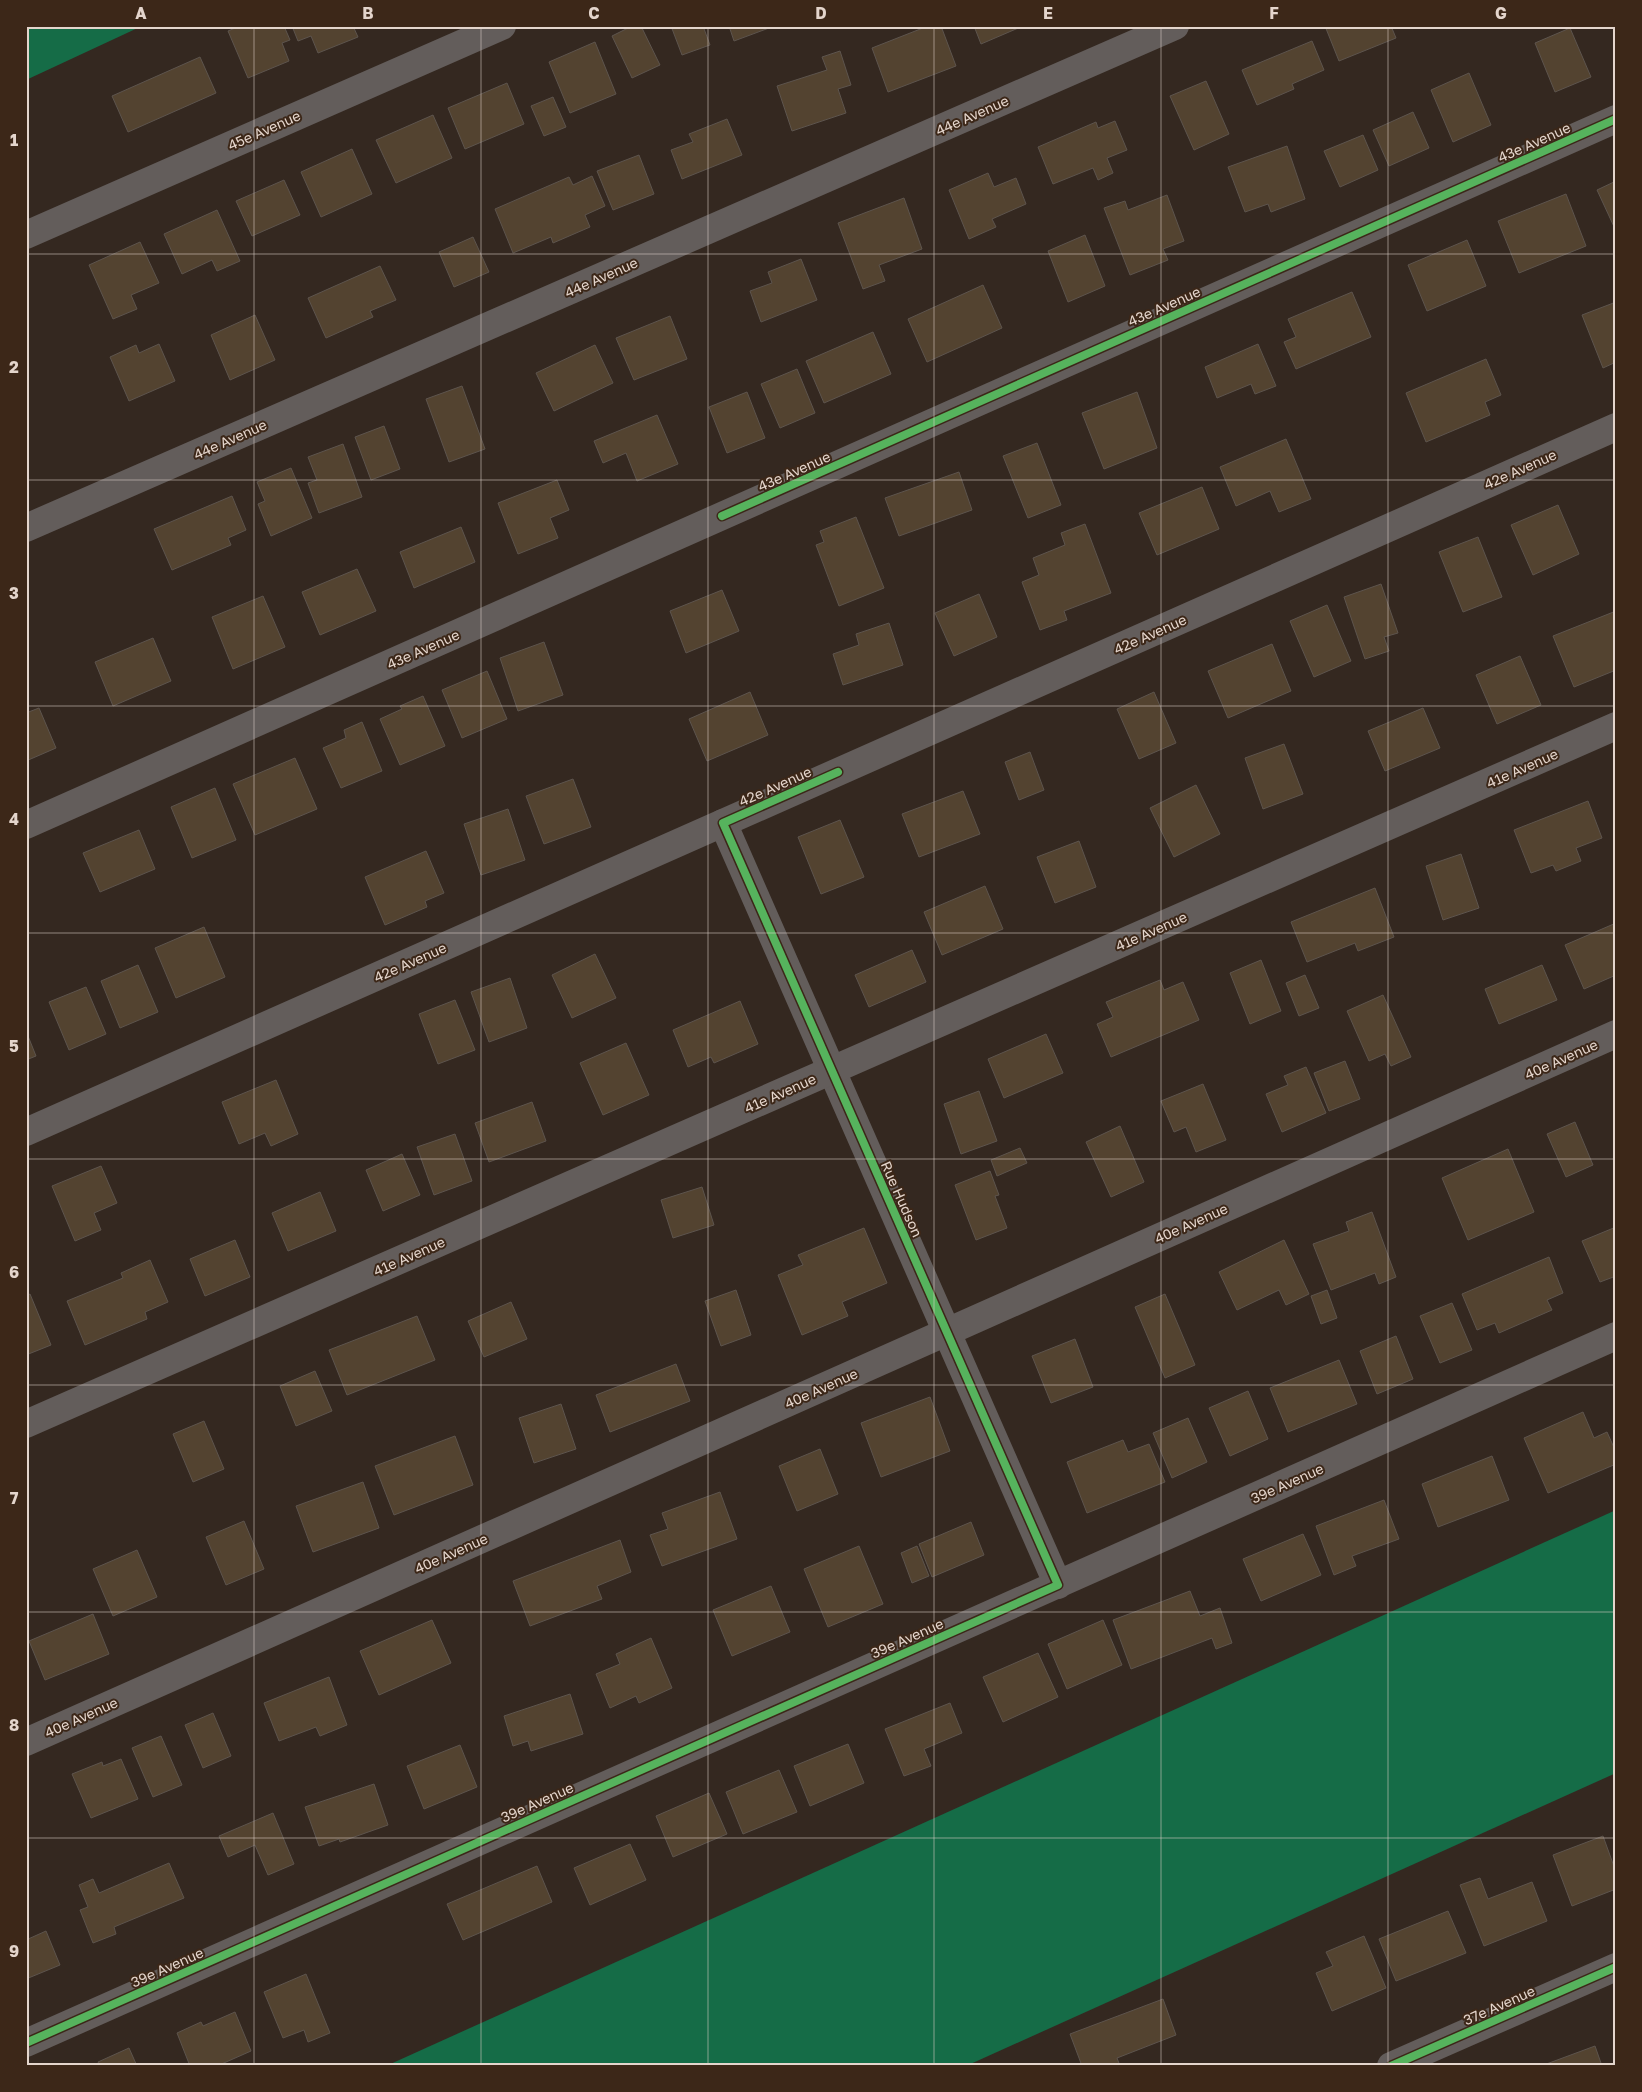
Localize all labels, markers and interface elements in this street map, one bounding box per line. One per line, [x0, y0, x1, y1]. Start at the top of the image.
text: A [135, 3, 147, 23]
text: B [362, 3, 374, 23]
text: C [588, 3, 600, 23]
text: D [815, 3, 827, 23]
text: E [1043, 3, 1053, 23]
text: F [1269, 3, 1279, 23]
text: G [1495, 3, 1507, 23]
street label: 44e Avenue [933, 91, 1011, 139]
street label: 45e Avenue [225, 106, 303, 154]
street label: 43e Avenue [1495, 118, 1573, 166]
text: 1 [10, 130, 18, 150]
street label: 44e Avenue [562, 253, 640, 301]
street label: 43e Avenue [1125, 282, 1203, 330]
text: 2 [9, 357, 19, 377]
street label: 44e Avenue [191, 415, 269, 463]
street label: 42e Avenue [1481, 445, 1559, 493]
street label: 43e Avenue [755, 447, 833, 495]
text: 3 [9, 583, 19, 603]
street label: 42e Avenue [1111, 610, 1189, 658]
street label: 43e Avenue [384, 625, 462, 673]
street label: 41e Avenue [1484, 745, 1560, 791]
street label: 42e Avenue [736, 762, 814, 810]
text: 4 [9, 809, 19, 829]
street label: 41e Avenue [1113, 908, 1189, 954]
street label: 42e Avenue [371, 938, 449, 986]
street label: 40e Avenue [1522, 1035, 1600, 1083]
text: 5 [9, 1036, 19, 1056]
street label: 41e Avenue [742, 1070, 818, 1116]
street label: Rue Hudson [878, 1158, 926, 1240]
street label: 40e Avenue [1152, 1199, 1230, 1247]
street label: 41e Avenue [371, 1233, 447, 1279]
text: 6 [9, 1262, 19, 1282]
street label: 40e Avenue [782, 1364, 860, 1412]
street label: 39e Avenue [1248, 1459, 1326, 1507]
text: 7 [10, 1488, 19, 1508]
street label: 40e Avenue [412, 1529, 490, 1577]
street label: 39e Avenue [868, 1614, 946, 1662]
street label: 40e Avenue [42, 1693, 120, 1741]
text: 8 [9, 1715, 19, 1735]
street label: 39e Avenue [498, 1778, 576, 1826]
text: 9 [9, 1941, 19, 1961]
street label: 39e Avenue [128, 1943, 206, 1991]
street label: 37e Avenue [1461, 1982, 1537, 2028]

